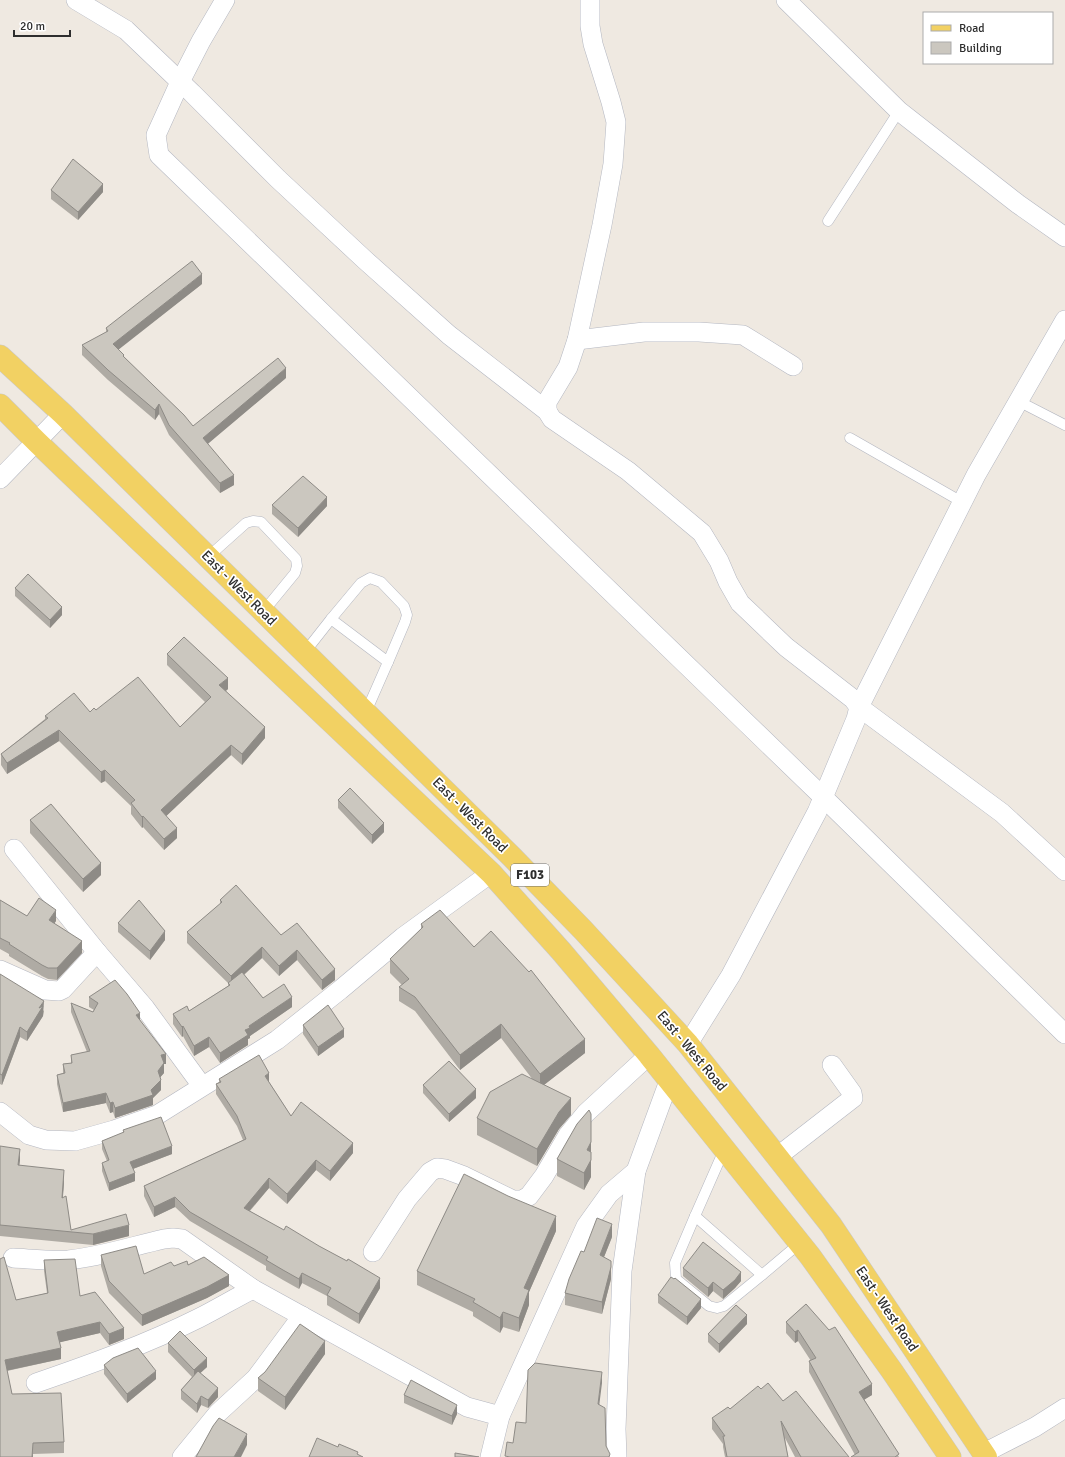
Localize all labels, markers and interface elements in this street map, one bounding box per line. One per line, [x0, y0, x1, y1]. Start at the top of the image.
scale bar [14, 12, 70, 38]
legend [923, 12, 1053, 64]
text: 20 m [20, 19, 45, 34]
text: Road [959, 21, 985, 36]
text: Building [959, 41, 1002, 56]
street label: East - West Road [198, 547, 280, 629]
street label: East - West Road [429, 774, 511, 856]
road number: F103 [511, 864, 549, 886]
street label: East - West Road [654, 1007, 730, 1095]
street label: East - West Road [852, 1263, 922, 1355]

